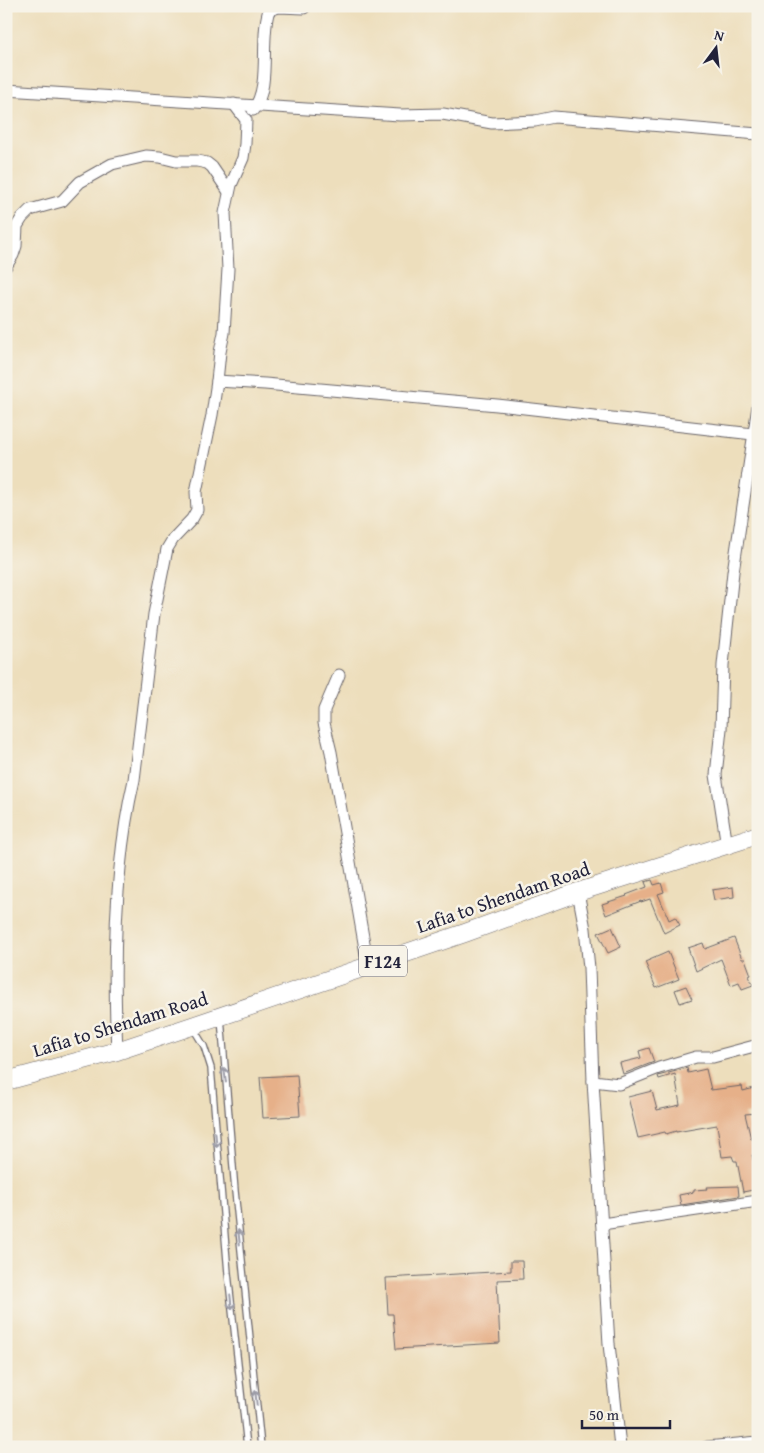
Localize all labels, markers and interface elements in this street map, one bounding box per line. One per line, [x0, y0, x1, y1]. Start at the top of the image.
north arrow [692, 22, 742, 72]
text: N [712, 25, 727, 46]
street label: Lafia to Shendam Road [413, 854, 594, 940]
road number: F124 [359, 946, 407, 976]
street label: Lafia to Shendam Road [29, 984, 212, 1064]
one-way arrow [220, 1067, 230, 1083]
one-way arrow [211, 1132, 221, 1148]
one-way arrow [235, 1229, 244, 1245]
one-way arrow [226, 1294, 236, 1310]
one-way arrow [251, 1391, 261, 1407]
scale bar [582, 1398, 669, 1430]
text: 50 m [589, 1404, 620, 1425]

